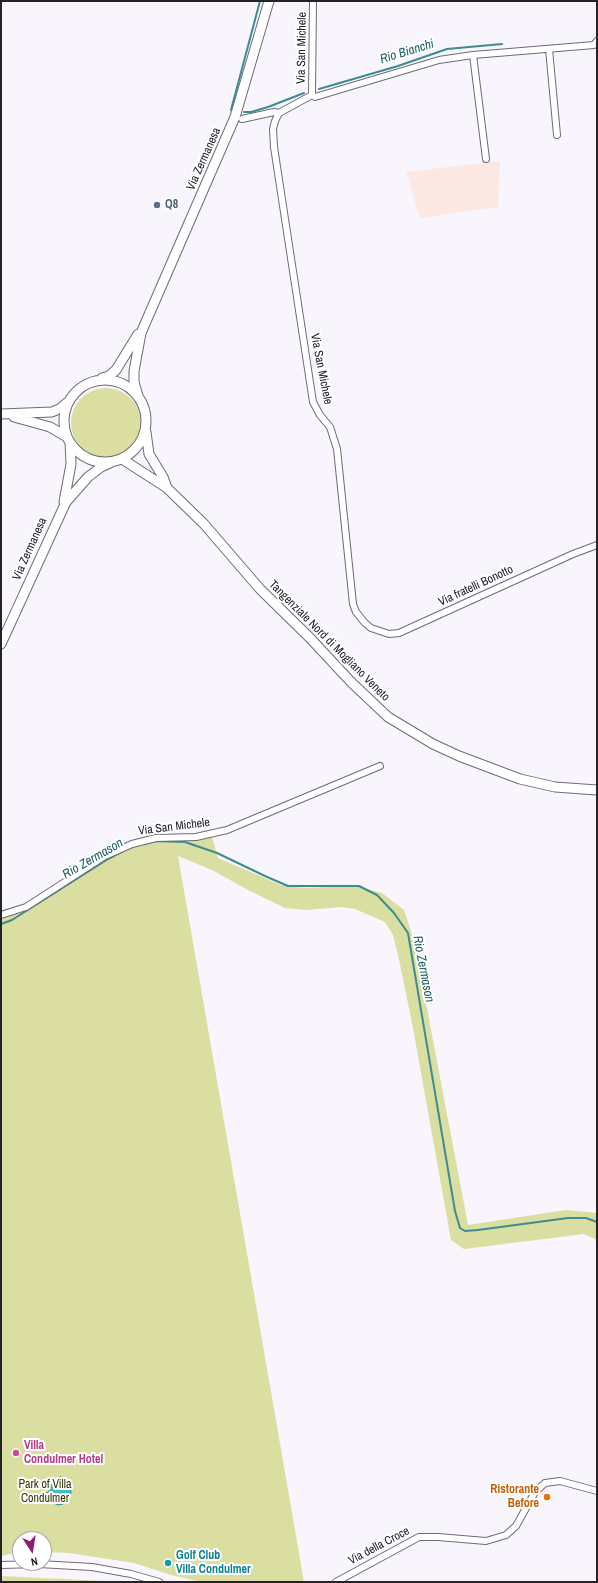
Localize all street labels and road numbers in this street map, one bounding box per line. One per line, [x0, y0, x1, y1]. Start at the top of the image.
street label: Via San Michele [294, 12, 310, 84]
street label: Via Zermanesa [184, 125, 224, 193]
street label: Via San Michele [307, 332, 335, 406]
street label: Via Zermanesa [10, 515, 50, 583]
street label: Via fratelli Bonotto [436, 562, 516, 610]
street label: Tangenziale Nord di Mogliano Veneto [266, 578, 392, 704]
street label: Via San Michele [137, 815, 211, 839]
street label: Via della Croce [346, 1524, 412, 1568]

